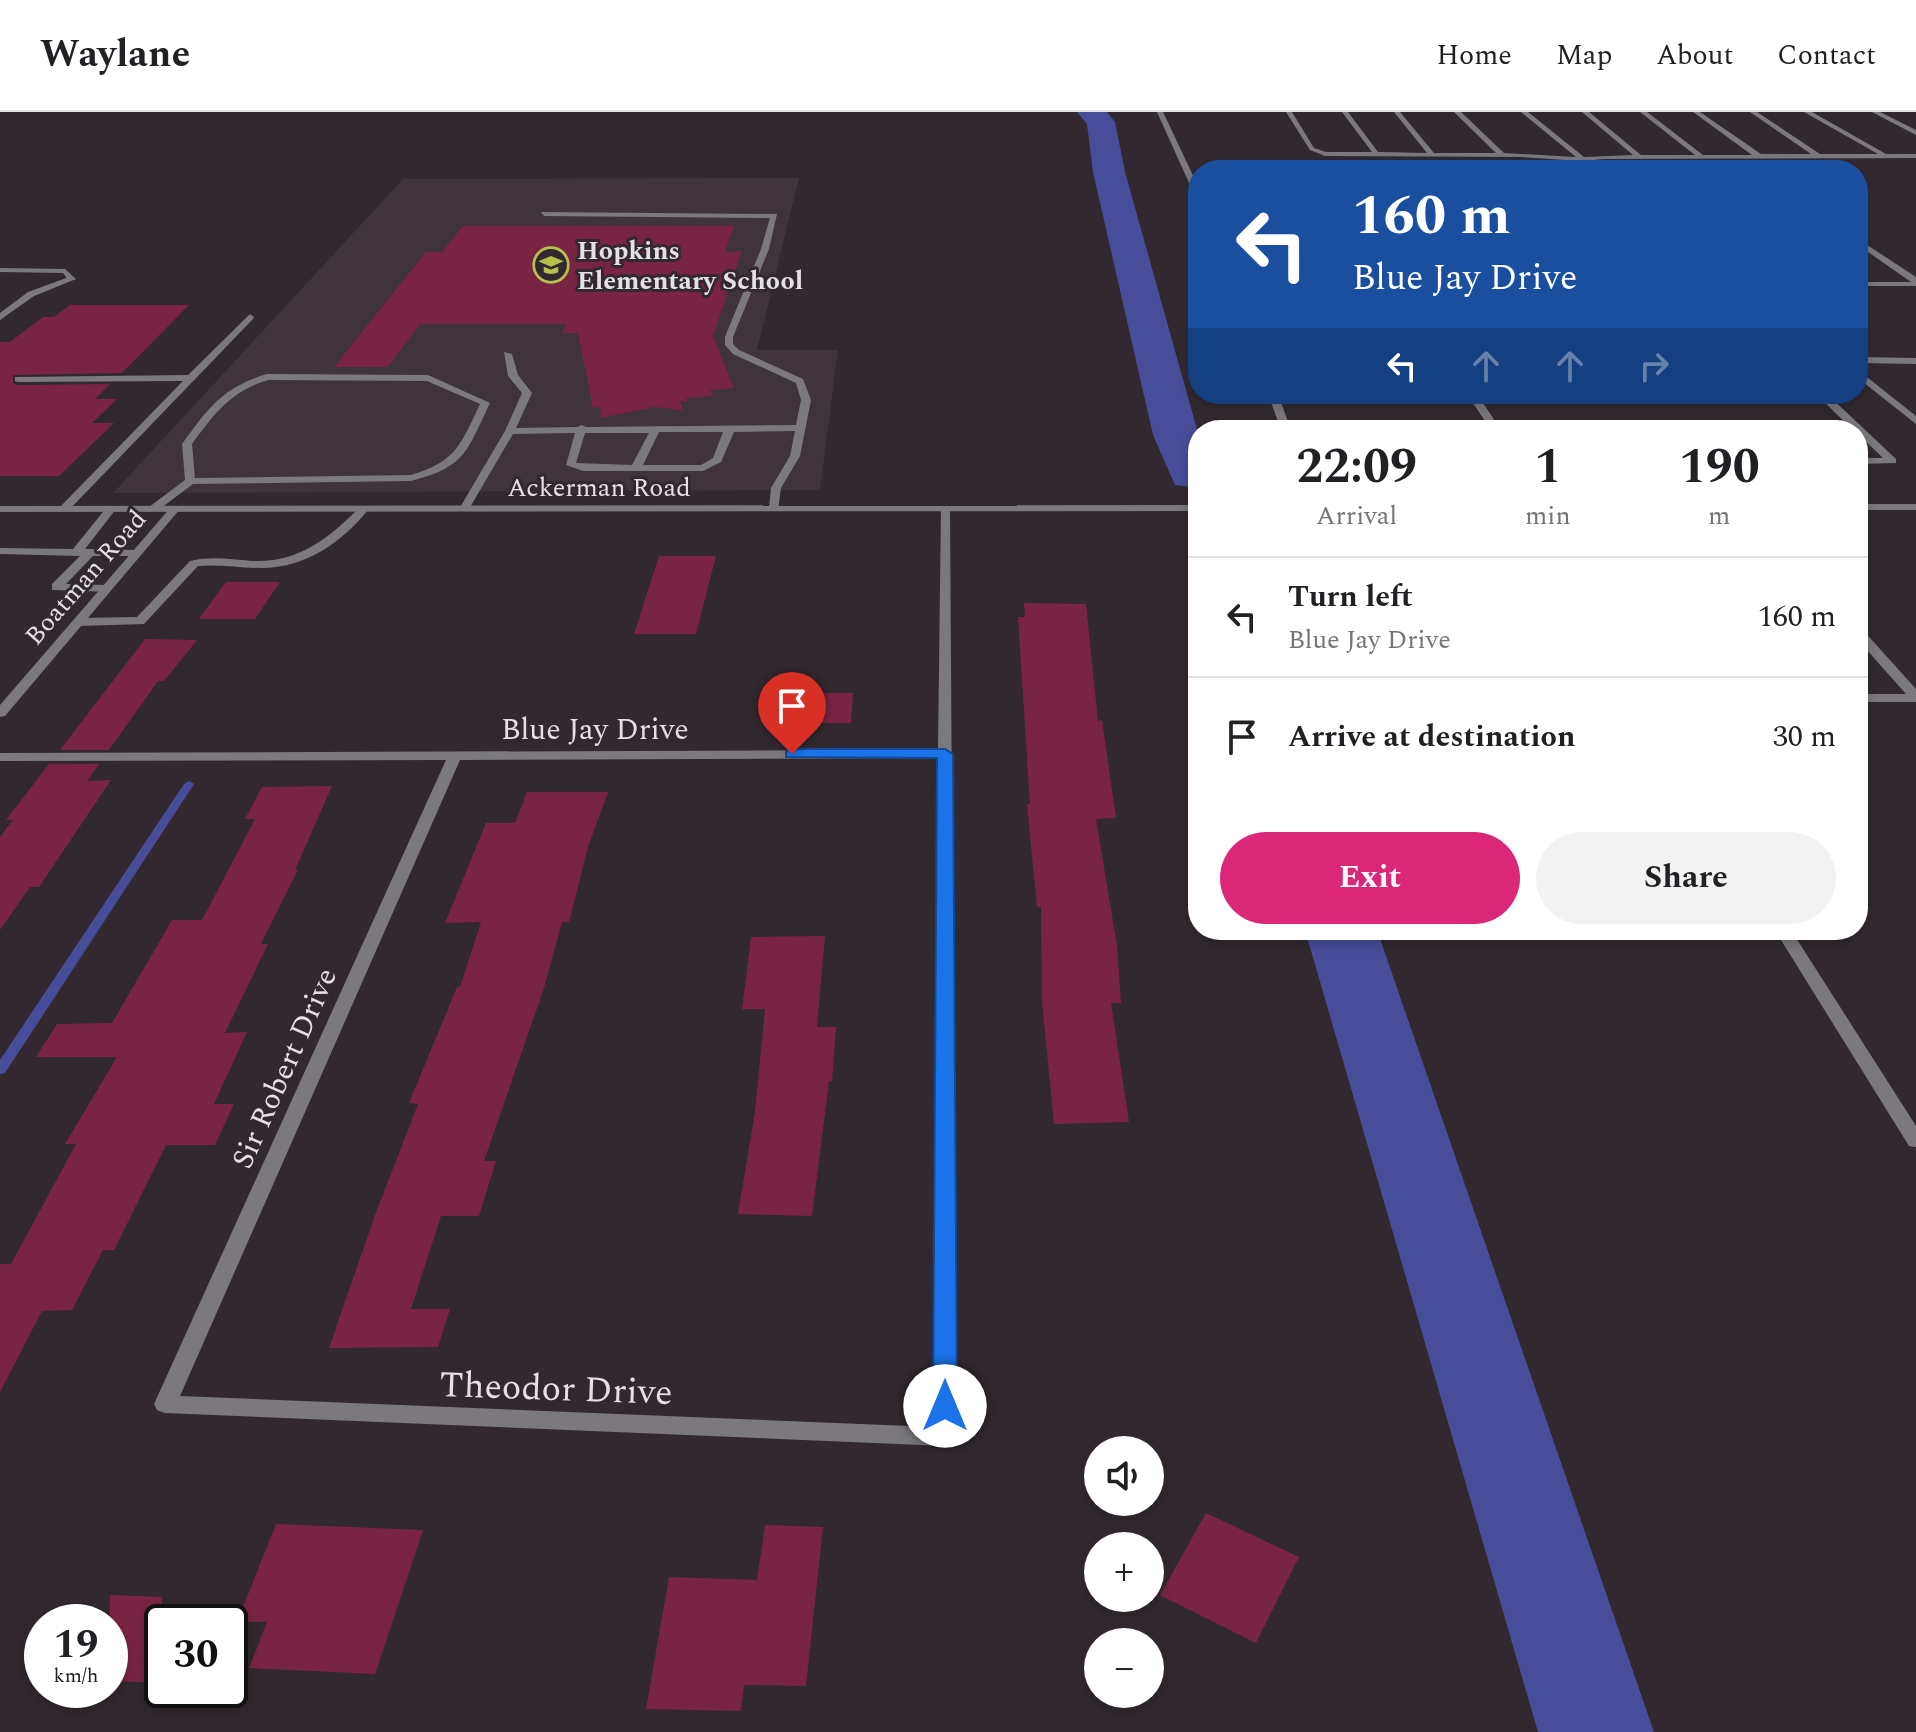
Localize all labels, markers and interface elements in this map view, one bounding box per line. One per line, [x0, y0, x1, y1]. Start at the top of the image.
text: Waylane [40, 26, 190, 84]
text: Home [1436, 34, 1512, 77]
text: Map [1556, 34, 1612, 77]
text: About [1656, 34, 1733, 77]
text: Contact [1777, 34, 1876, 77]
text: 160 m [1352, 174, 1511, 259]
icon: left [1220, 192, 1324, 296]
place label: Hopkins Elementary School [577, 231, 803, 301]
school or university icon: Hopkins Elementary School [532, 246, 570, 284]
text: Blue Jay Drive [1352, 251, 1577, 306]
icon: left [1380, 344, 1424, 388]
icon: ahead [1464, 344, 1508, 388]
icon: ahead [1548, 344, 1592, 388]
icon: right [1632, 344, 1676, 388]
text: 22:09 [1296, 431, 1417, 504]
text: 1 [1534, 431, 1561, 504]
text: 190 [1679, 431, 1760, 504]
street label: Ackerman Road [507, 468, 691, 508]
text: Arrival [1316, 496, 1397, 536]
text: min [1525, 496, 1571, 536]
text: m [1708, 496, 1730, 536]
street label: Boatman Road [15, 501, 156, 655]
text: Turn left [1288, 574, 1413, 620]
text: 160 m [1758, 594, 1836, 640]
icon: left [1220, 595, 1264, 639]
text: Blue Jay Drive [1288, 620, 1451, 660]
pin [758, 672, 826, 754]
icon: arrive [770, 684, 814, 728]
street label: Blue Jay Drive [501, 707, 689, 753]
text: Arrive at destination [1288, 714, 1575, 760]
text: 30 m [1773, 714, 1836, 760]
icon: arrive [1220, 715, 1264, 759]
button: Exit [1220, 832, 1520, 924]
button: Share [1536, 832, 1836, 924]
street label: Sir Robert Drive [220, 961, 350, 1176]
street label: Theodor Drive [438, 1358, 673, 1421]
position arrow [903, 1364, 987, 1448]
map controls [1084, 1436, 1164, 1708]
button: sound [1084, 1436, 1164, 1516]
button: + [1084, 1532, 1164, 1612]
speed limit sign: 30 [144, 1604, 248, 1708]
text: 19 [54, 1615, 98, 1676]
button: − [1084, 1628, 1164, 1708]
text: km/h [54, 1661, 99, 1691]

